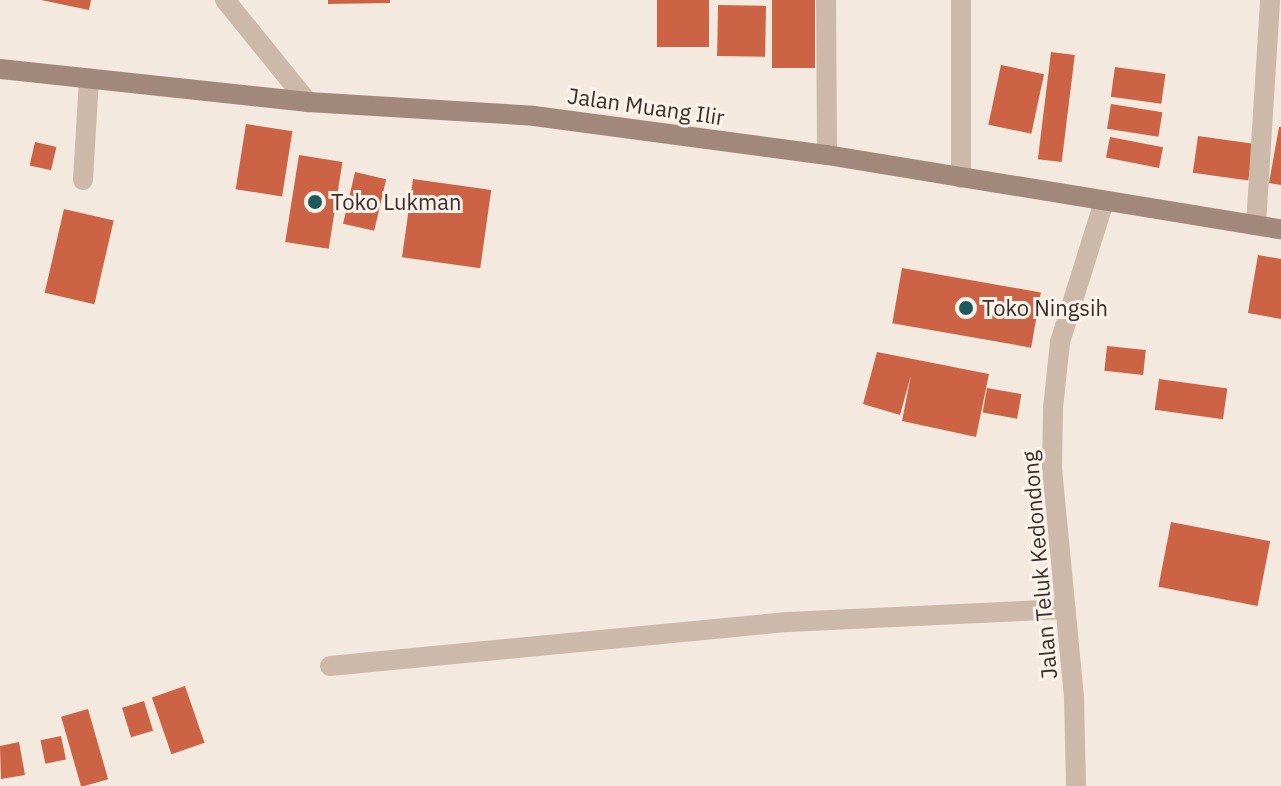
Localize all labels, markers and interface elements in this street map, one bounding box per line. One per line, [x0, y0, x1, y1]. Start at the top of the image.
street label: Jalan Muang Ilir [566, 82, 726, 130]
place label: Toko Lukman [331, 189, 462, 215]
marker: Toko Lukman [306, 193, 324, 211]
place label: Toko Ningsih [982, 295, 1108, 321]
marker: Toko Ningsih [957, 299, 975, 317]
street label: Jalan Teluk Kedondong [1016, 450, 1062, 680]

